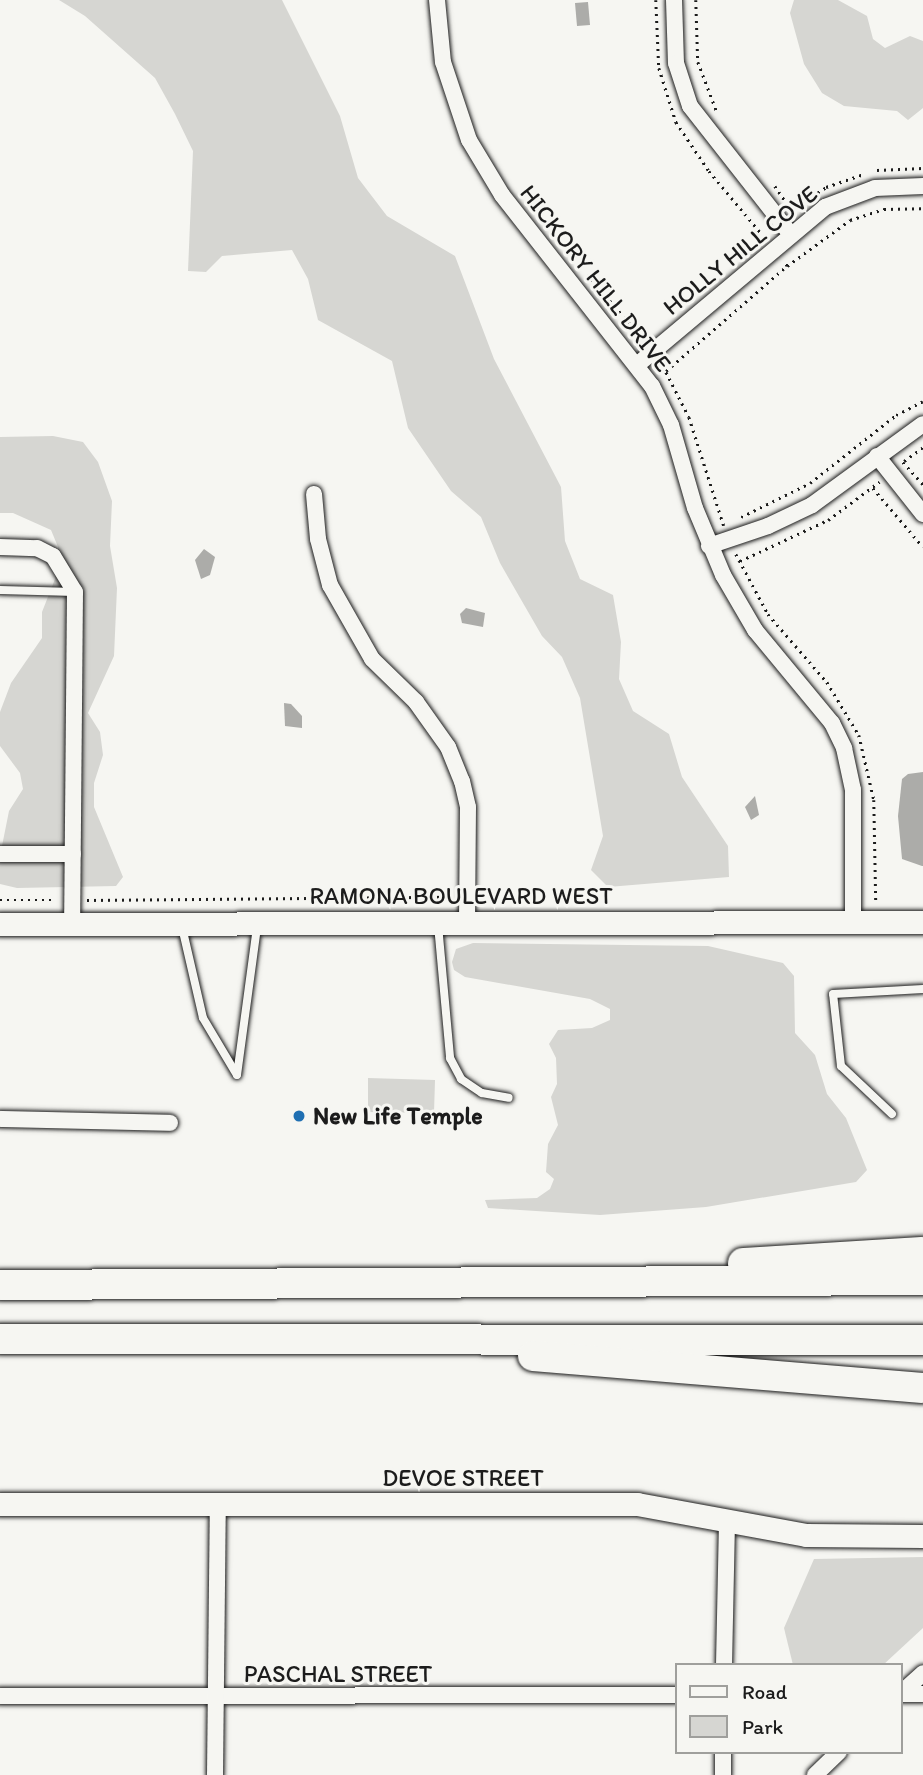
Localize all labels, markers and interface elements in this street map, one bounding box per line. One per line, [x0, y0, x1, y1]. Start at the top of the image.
street label: HOLLY HILL COVE [656, 178, 824, 322]
street label: HICKORY HILL DRIVE [514, 179, 678, 377]
street label: RAMONA BOULEVARD WEST [309, 882, 613, 910]
place label: New Life Temple [313, 1102, 479, 1130]
marker: New Life Temple [291, 1108, 307, 1124]
street label: DEVOE STREET [382, 1464, 544, 1492]
street label: PASCHAL STREET [244, 1660, 432, 1688]
legend [674, 1663, 902, 1754]
text: Road [742, 1679, 787, 1704]
text: Park [742, 1714, 783, 1739]

